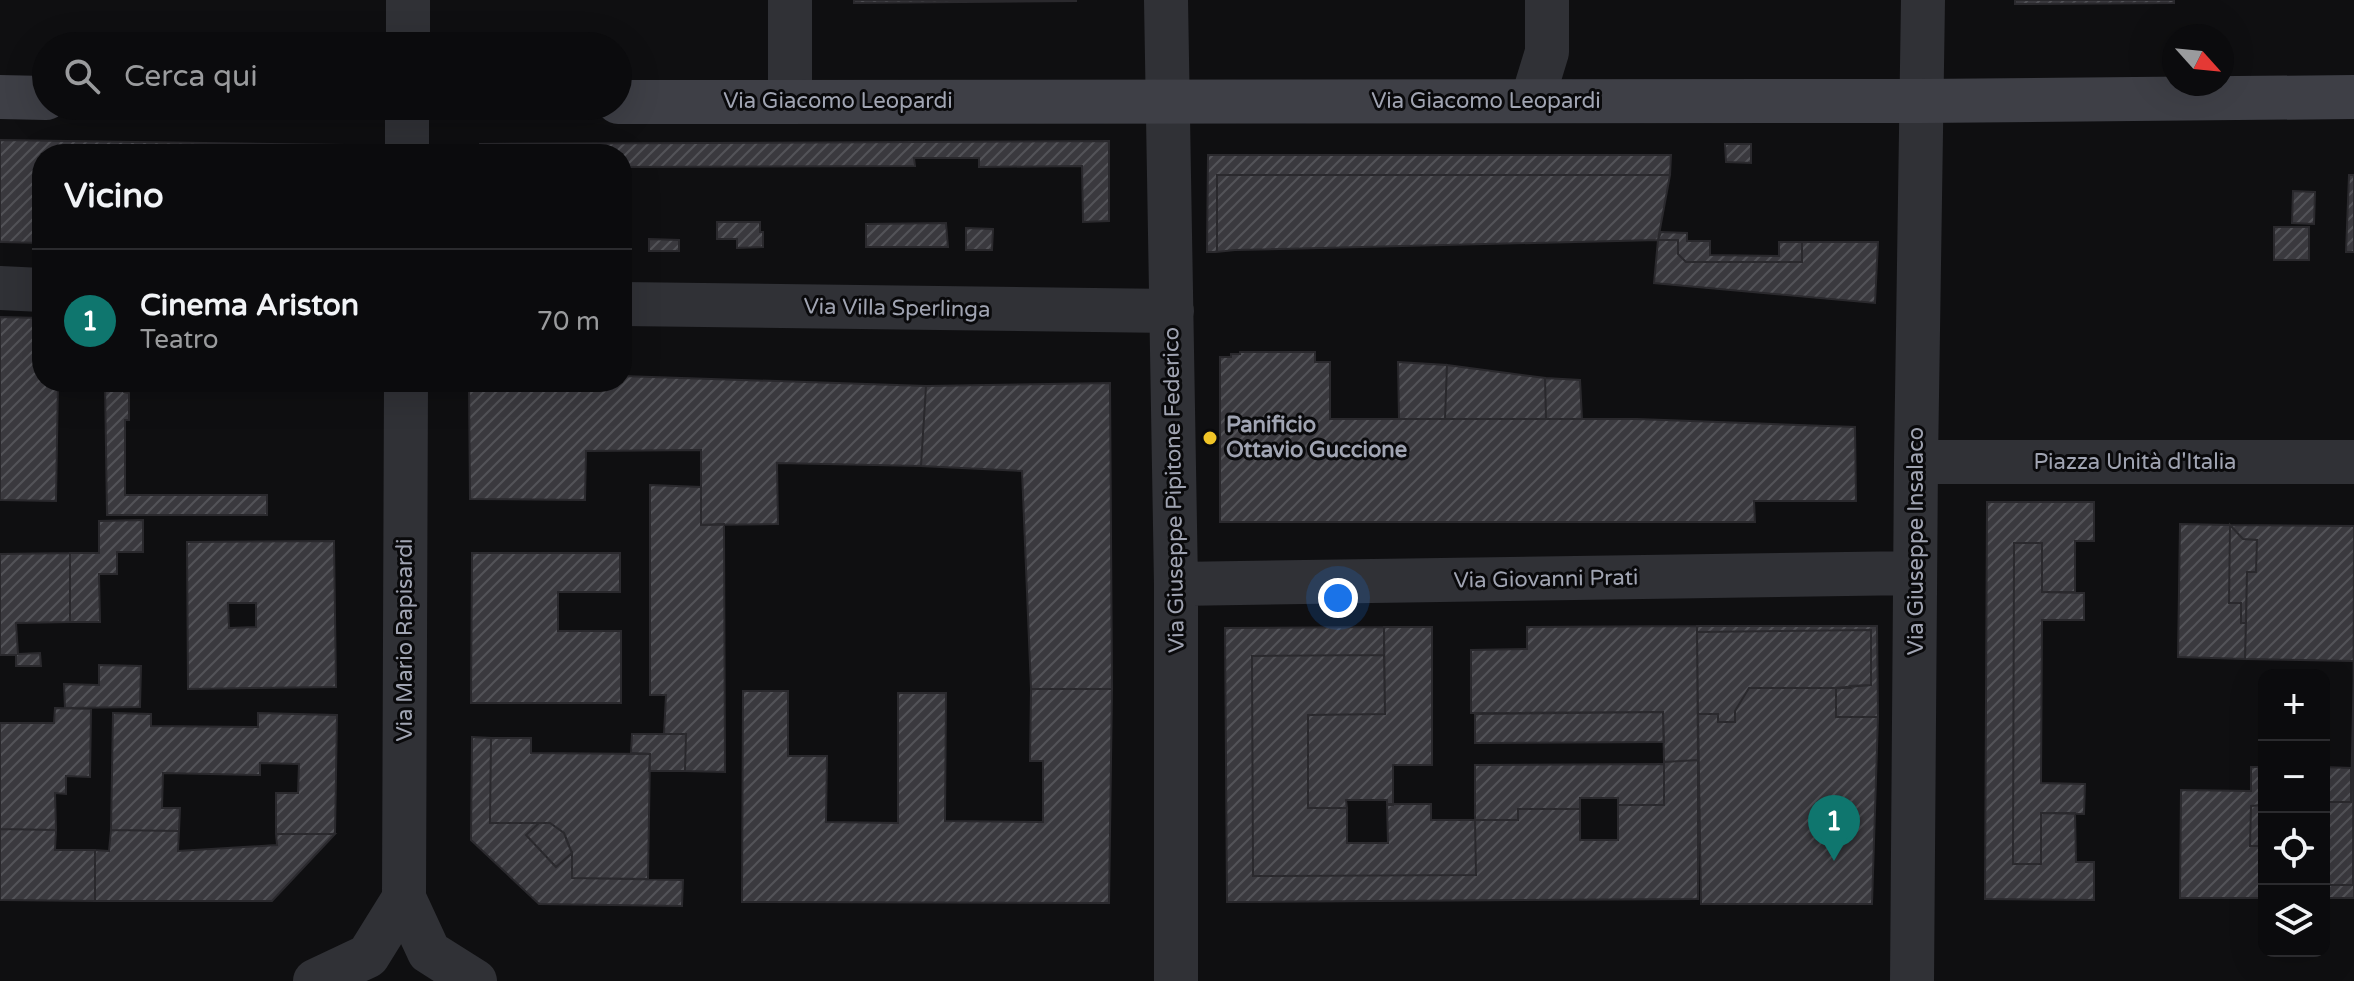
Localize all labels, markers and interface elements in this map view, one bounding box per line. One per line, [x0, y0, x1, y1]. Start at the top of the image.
north arrow [2162, 24, 2234, 96]
search box [32, 32, 632, 120]
icon: search [60, 54, 104, 98]
text: Cerca qui [124, 58, 258, 95]
street label: Via Giacomo Leopardi [723, 88, 953, 114]
street label: Via Giacomo Leopardi [1371, 88, 1601, 114]
text: Vicino [64, 176, 164, 217]
text: Cinema Ariston [140, 287, 359, 324]
street label: Via Villa Sperlinga [803, 293, 991, 323]
text: 1 [82, 306, 98, 337]
text: 70 m [537, 306, 600, 337]
text: Teatro [140, 324, 219, 355]
street label: Via Giuseppe Pipitone Federico [1158, 327, 1190, 653]
place label: Panificio Ottavio Guccione [1226, 412, 1407, 463]
street label: Via Giuseppe Insalaco [1903, 427, 1929, 655]
marker: Panificio Ottavio Guccione [1201, 429, 1219, 447]
street label: Piazza Unità d'Italia [2034, 449, 2236, 475]
street label: Via Mario Rapisardi [392, 539, 418, 742]
street label: Via Giovanni Prati [1453, 564, 1639, 594]
your location [1318, 578, 1358, 618]
map controls [2258, 669, 2330, 957]
button: + [2258, 669, 2330, 741]
button: − [2258, 741, 2330, 813]
pin: 1 [1808, 795, 1860, 861]
button: locate [2258, 813, 2330, 885]
button: layers [2258, 885, 2330, 957]

